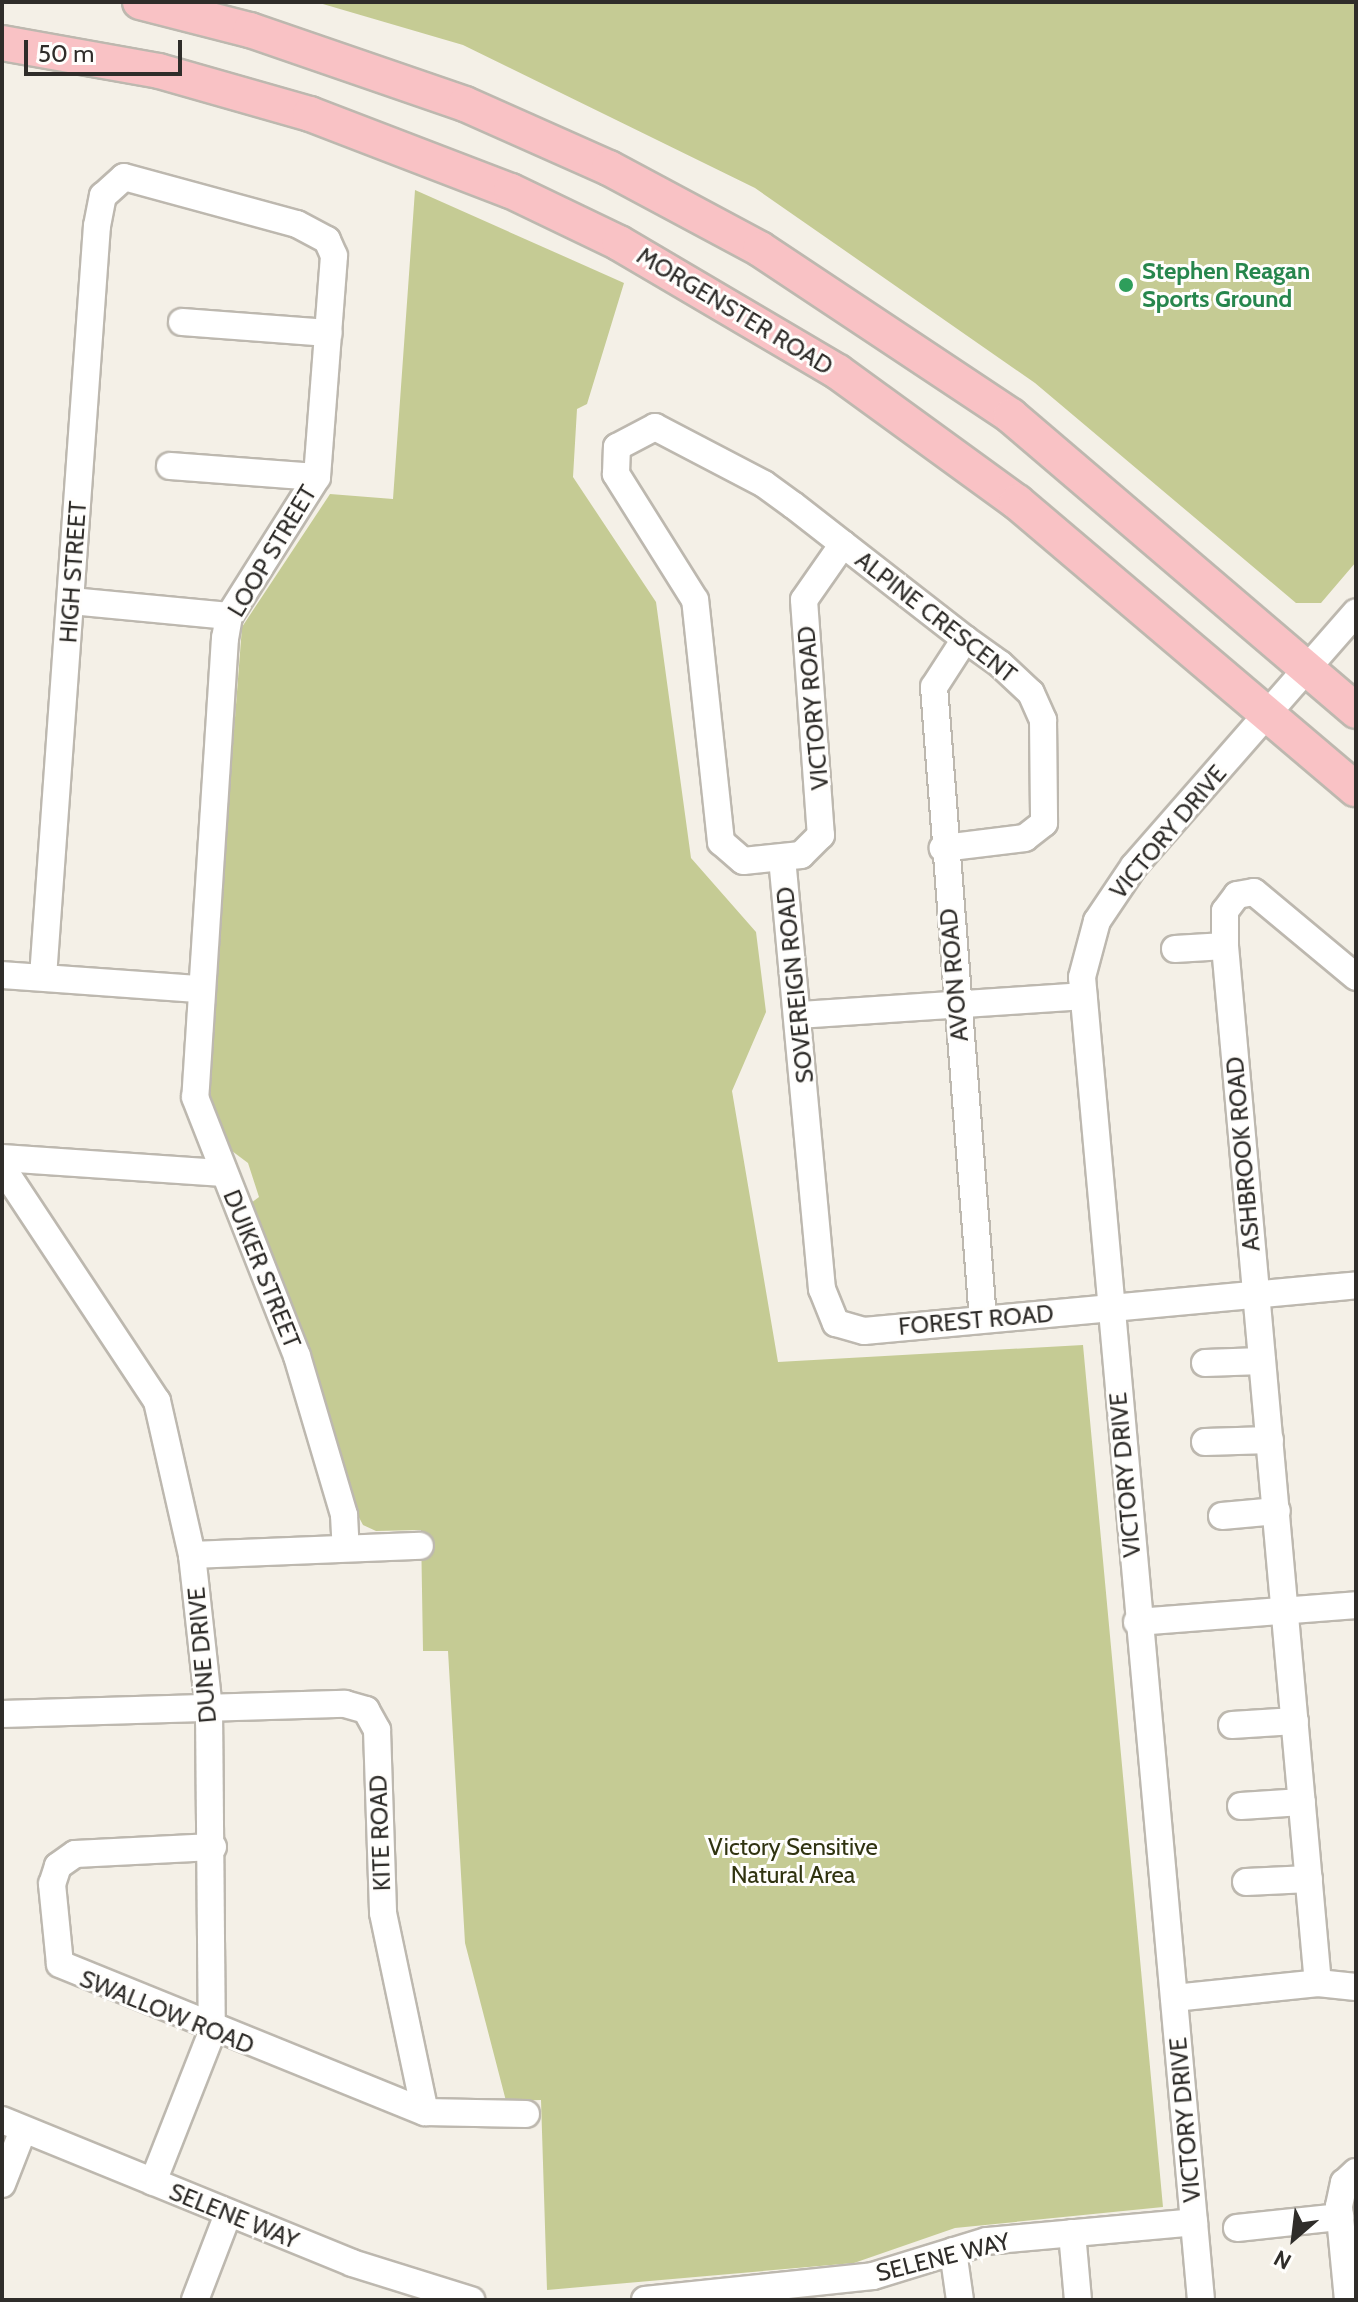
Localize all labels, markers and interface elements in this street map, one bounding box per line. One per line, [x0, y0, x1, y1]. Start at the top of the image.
scale bar [28, 24, 186, 74]
text: 50 m [38, 39, 94, 68]
street label: MORGENSTER ROAD [632, 241, 838, 381]
place label: Stephen Reagan Sports Ground [1142, 257, 1310, 313]
marker: Stephen Reagan Sports Ground [1117, 276, 1135, 294]
street label: LOOP STREET [221, 480, 323, 622]
street label: HIGH STREET [54, 500, 92, 644]
street label: ALPINE CRESCENT [850, 545, 1022, 689]
street label: VICTORY ROAD [791, 625, 835, 791]
street label: VICTORY DRIVE [1104, 759, 1232, 905]
street label: SOVEREIGN ROAD [770, 885, 820, 1085]
street label: AVON ROAD [934, 907, 974, 1043]
street label: ASHBROOK ROAD [1220, 1055, 1266, 1253]
street label: DUIKER STREET [217, 1186, 307, 1352]
street label: FOREST ROAD [897, 1299, 1055, 1341]
street label: VICTORY DRIVE [1103, 1391, 1147, 1559]
street label: DUNE DRIVE [182, 1586, 222, 1724]
street label: KITE ROAD [364, 1774, 396, 1892]
park label: Victory Sensitive Natural Area [708, 1833, 878, 1889]
street label: SWALLOW ROAD [76, 1964, 258, 2060]
street label: VICTORY DRIVE [1163, 2036, 1207, 2204]
street label: SELENE WAY [165, 2177, 303, 2255]
north arrow [1254, 2198, 1334, 2278]
street label: SELENE WAY [873, 2226, 1013, 2288]
text: N [1269, 2244, 1296, 2275]

